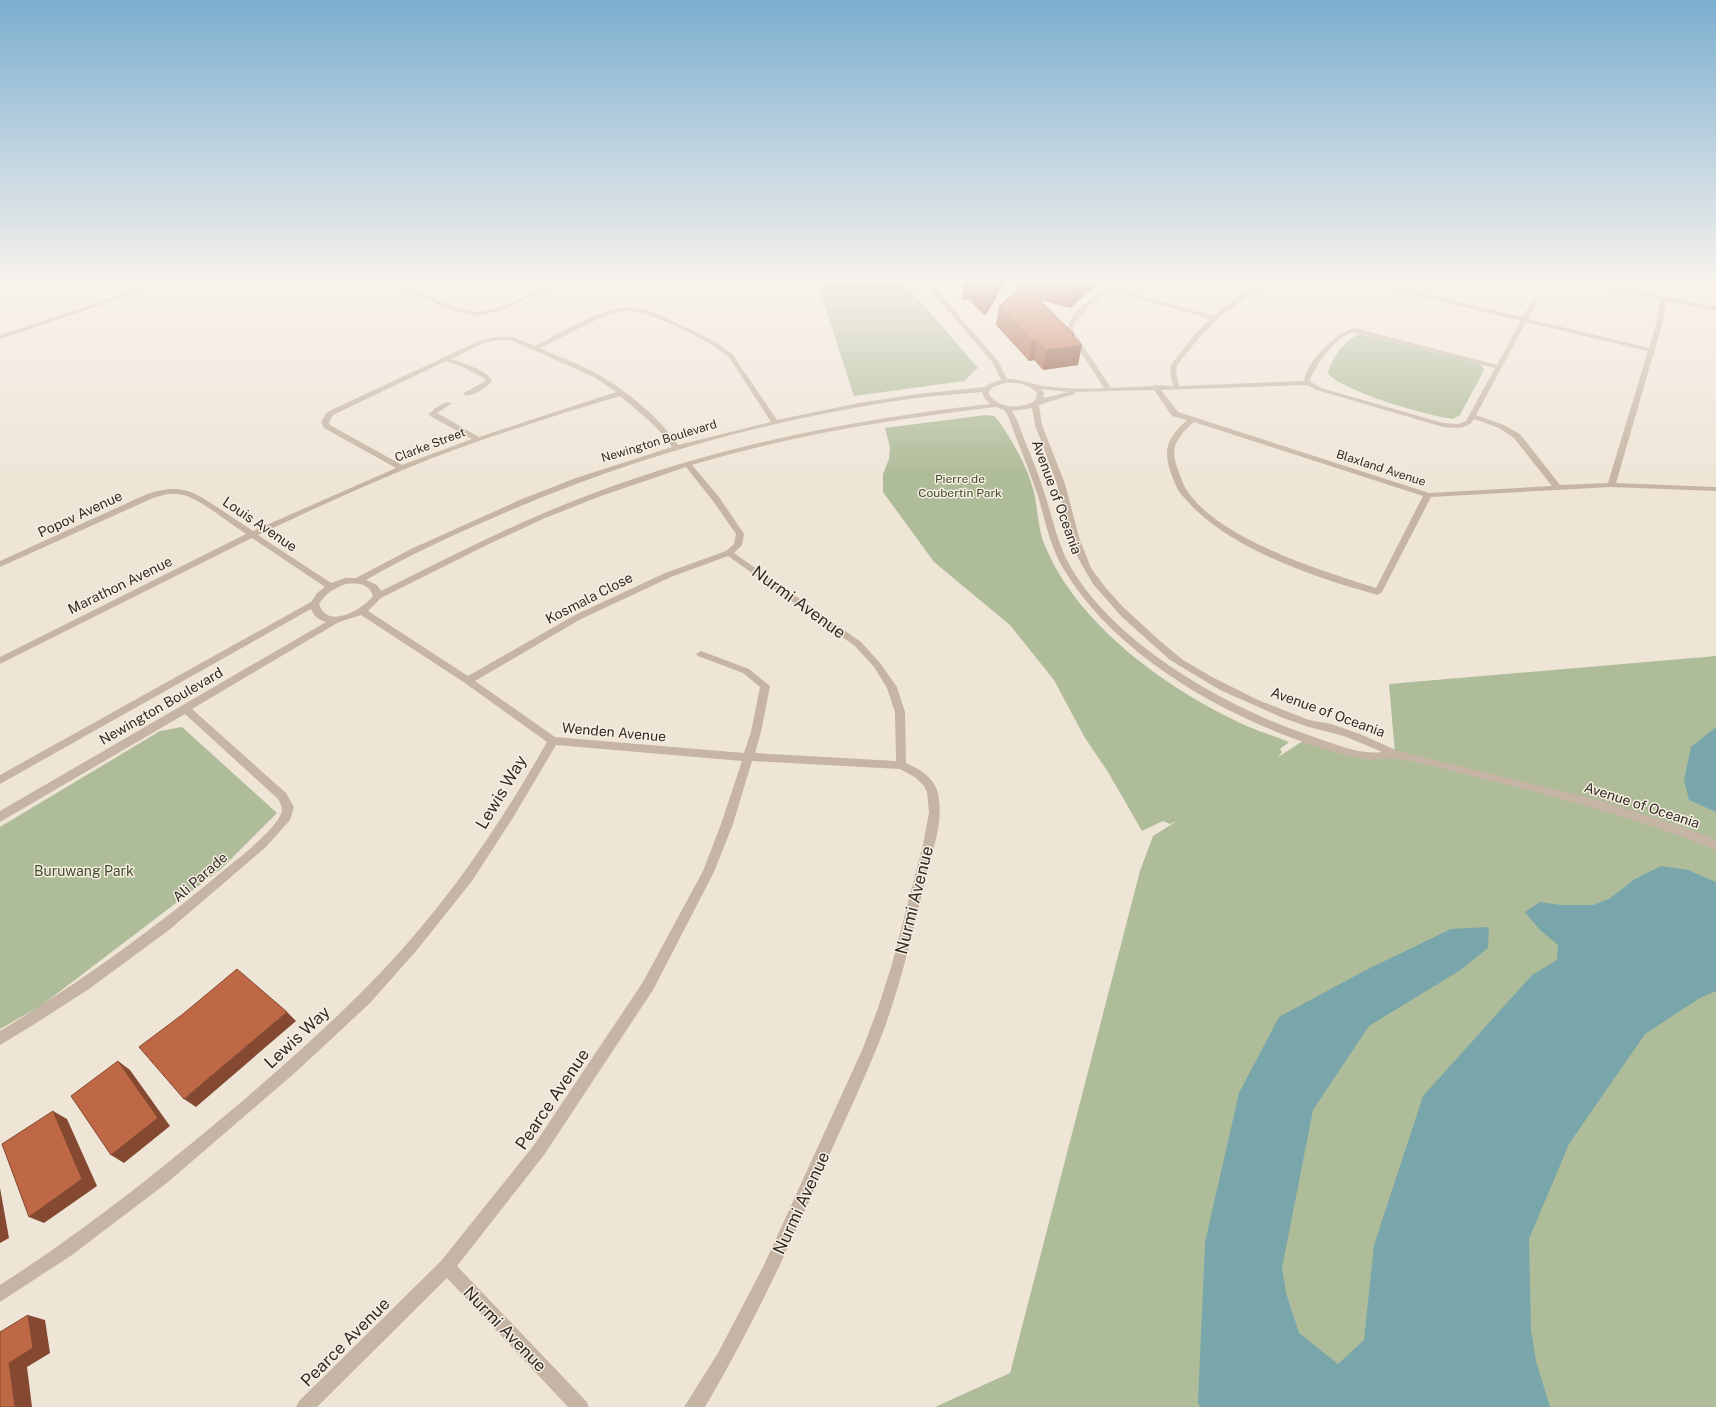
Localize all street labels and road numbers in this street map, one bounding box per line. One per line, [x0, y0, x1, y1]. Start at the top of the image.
street label: Newington Boulevard [600, 417, 718, 465]
street label: Clarke Street [393, 425, 468, 465]
street label: Avenue of Oceania [1029, 438, 1085, 556]
street label: Blaxland Avenue [1334, 447, 1428, 489]
street label: Popov Avenue [35, 487, 125, 541]
street label: Louis Avenue [220, 493, 300, 555]
street label: Marathon Avenue [65, 553, 175, 617]
street label: Nurmi Avenue [748, 561, 850, 643]
street label: Kosmala Close [543, 569, 635, 627]
street label: Newington Boulevard [96, 664, 226, 748]
street label: Avenue of Oceania [1269, 684, 1387, 740]
street label: Wenden Avenue [561, 719, 667, 745]
street label: Lewis Way [471, 752, 531, 832]
street label: Avenue of Oceania [1582, 779, 1702, 831]
street label: Nurmi Avenue [891, 844, 937, 956]
street label: Ali Parade [170, 849, 230, 905]
street label: Lewis Way [260, 1002, 334, 1072]
street label: Pearce Avenue [511, 1045, 593, 1153]
street label: Nurmi Avenue [769, 1149, 833, 1257]
street label: Nurmi Avenue [459, 1282, 551, 1376]
street label: Pearce Avenue [296, 1293, 394, 1391]

